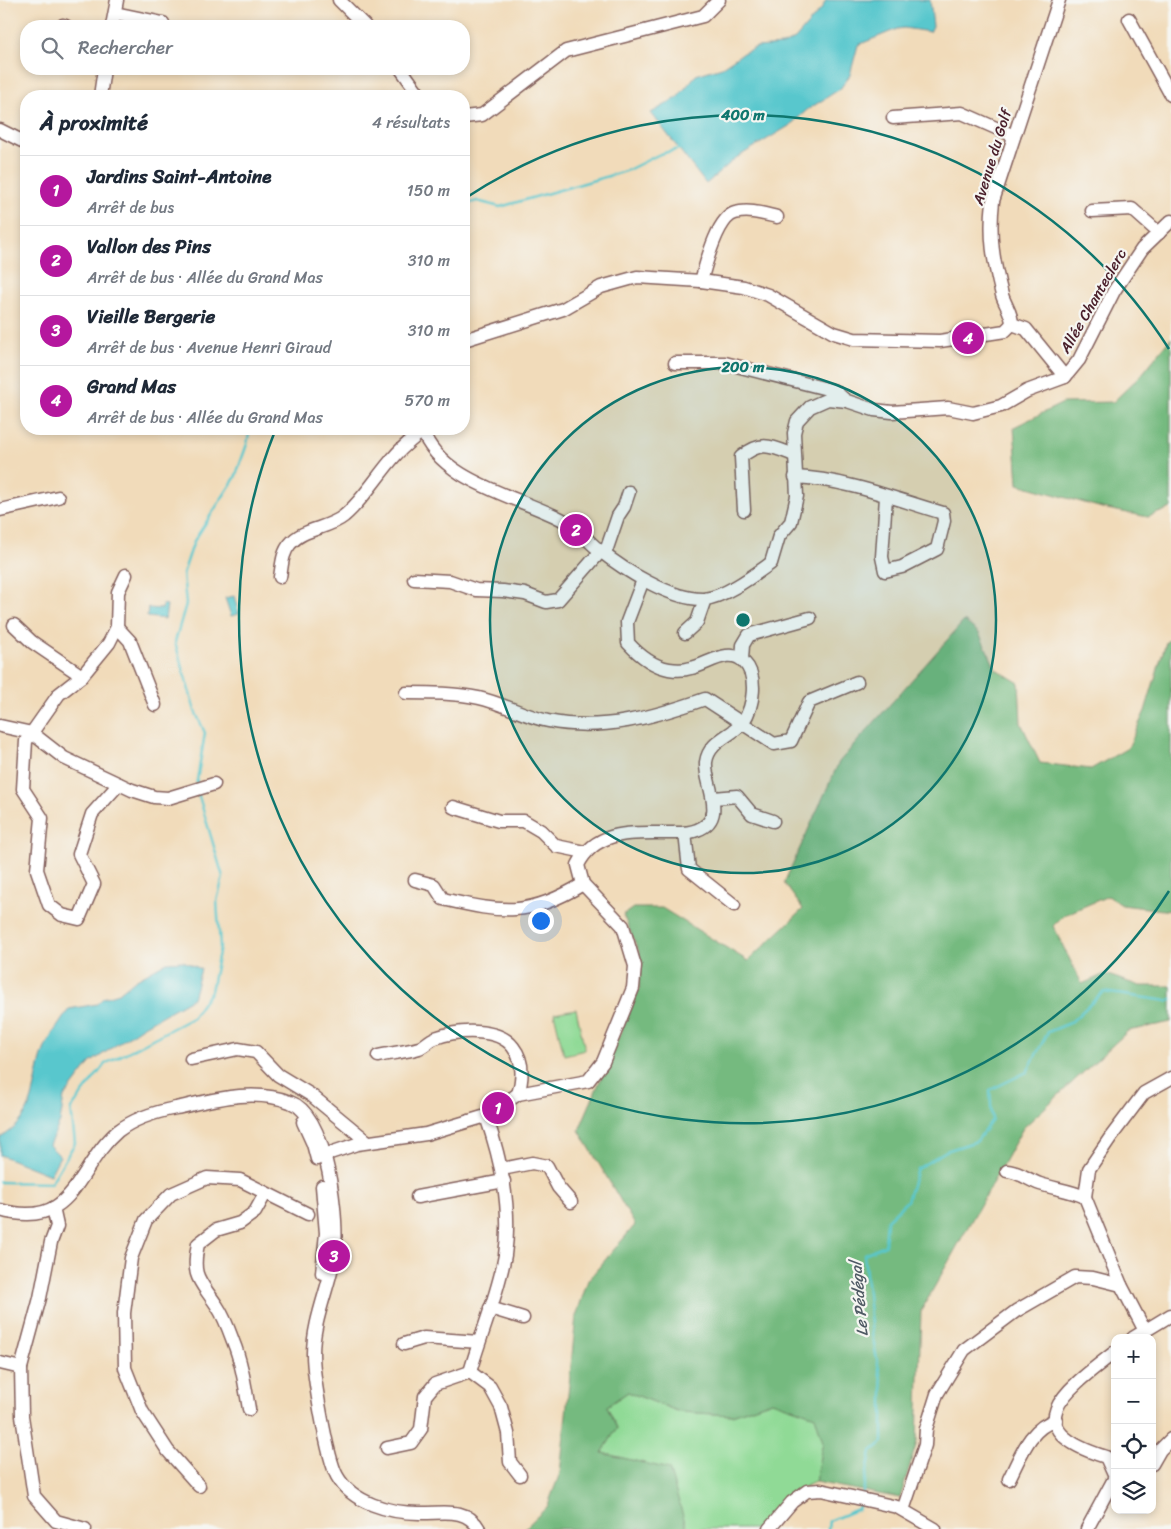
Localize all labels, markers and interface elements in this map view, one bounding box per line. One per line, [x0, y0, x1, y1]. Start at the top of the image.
search box [20, 20, 470, 75]
text: Rechercher [78, 31, 173, 64]
icon: search [38, 34, 66, 62]
text: 400 m [720, 102, 765, 128]
text: À proximité [40, 104, 148, 142]
street label: Avenue du Golf [965, 104, 1019, 209]
text: 4 résultats [372, 108, 450, 137]
text: Jardins Saint-Antoine [87, 160, 271, 193]
text: 1 [53, 176, 59, 205]
text: 150 m [407, 176, 450, 205]
text: Arrêt de bus [87, 193, 174, 222]
text: Vallon des Pins [87, 230, 211, 263]
street label: Allée Chanteclerc [1052, 243, 1134, 359]
text: 2 [51, 246, 61, 275]
text: 310 m [408, 246, 450, 275]
text: Arrêt de bus · Allée du Grand Mas [87, 263, 323, 292]
text: Vieille Bergerie [87, 300, 215, 333]
text: 3 [52, 316, 60, 345]
text: 310 m [408, 316, 450, 345]
pin: 4 [952, 319, 984, 357]
text: Arrêt de bus · Avenue Henri Giraud [87, 333, 331, 362]
text: 200 m [720, 354, 765, 380]
text: Grand Mas [87, 370, 176, 403]
text: 4 [51, 386, 61, 415]
text: 570 m [405, 386, 450, 415]
text: Arrêt de bus · Allée du Grand Mas [87, 403, 323, 432]
pin: 2 [560, 511, 592, 549]
centre of rings [734, 611, 752, 629]
your location [528, 908, 554, 934]
pin: 1 [482, 1089, 514, 1127]
pin: 3 [318, 1237, 350, 1275]
water label: Le Pédégal [841, 1257, 877, 1337]
map controls [1111, 1334, 1156, 1514]
button: + [1111, 1334, 1156, 1379]
button: − [1111, 1379, 1156, 1424]
button: locate [1111, 1424, 1156, 1469]
button: layers [1111, 1469, 1156, 1514]

